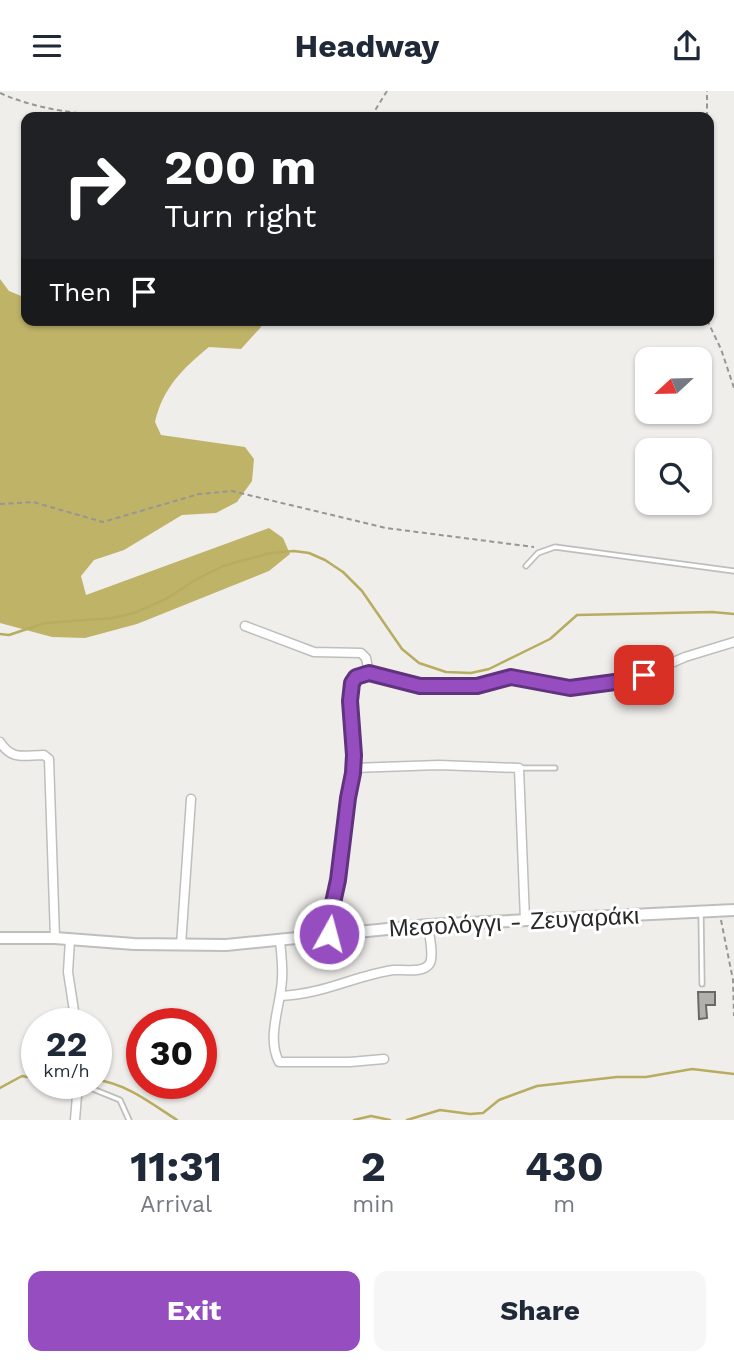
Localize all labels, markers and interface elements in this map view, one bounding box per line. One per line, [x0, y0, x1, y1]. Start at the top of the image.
icon: menu [28, 27, 66, 65]
text: Headway [295, 27, 439, 65]
icon: share [668, 27, 706, 65]
text: 200 m [164, 138, 316, 196]
icon: right [49, 140, 140, 231]
text: Turn right [164, 197, 316, 235]
icon: arrive [125, 273, 163, 311]
text: Then [49, 277, 111, 307]
north arrow [635, 347, 712, 423]
map controls [635, 347, 712, 515]
button: search [635, 438, 712, 515]
pin [614, 645, 674, 705]
icon: arrive [625, 656, 663, 694]
position arrow [292, 897, 366, 971]
street label: Μεσολόγγι - Ζευγαράκι [388, 901, 640, 943]
speed limit sign: 30 [126, 1008, 217, 1099]
text: 22 [46, 1023, 87, 1065]
text: km/h [43, 1060, 90, 1081]
text: 11:31 [130, 1142, 222, 1191]
text: 2 [361, 1142, 386, 1191]
text: 430 [525, 1142, 604, 1191]
text: Arrival [140, 1191, 212, 1218]
text: min [352, 1191, 395, 1218]
text: m [553, 1191, 575, 1218]
button: Exit [28, 1271, 360, 1351]
button: Share [374, 1271, 706, 1351]

